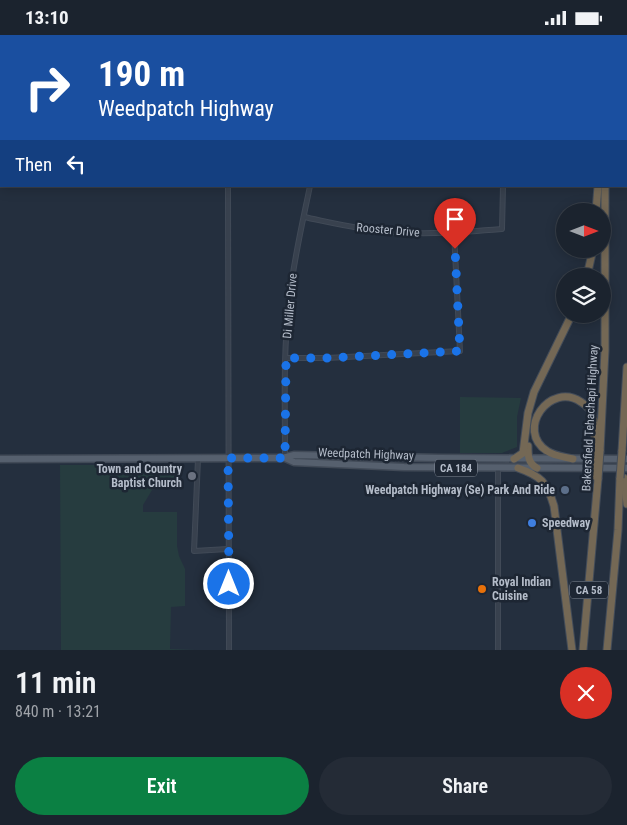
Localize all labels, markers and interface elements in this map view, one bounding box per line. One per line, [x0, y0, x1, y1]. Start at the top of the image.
text: 13:10 [25, 6, 69, 29]
text: 190 m [98, 54, 185, 95]
icon: right [15, 55, 80, 120]
text: Weedpatch Highway [98, 96, 274, 121]
icon: left [62, 150, 90, 178]
text: Then [15, 153, 52, 176]
pin [434, 198, 476, 249]
north arrow [556, 203, 611, 257]
map controls [556, 203, 611, 323]
icon: arrive [441, 205, 469, 233]
street label: Rooster Drive [356, 220, 421, 240]
button: layers [556, 268, 611, 323]
street label: Di Miller Drive [280, 272, 300, 339]
street label: Bakersfield Tehachapi Highway [579, 344, 601, 492]
street label: Weedpatch Highway [318, 445, 414, 463]
road number: CA 184 [435, 459, 477, 477]
place label: Town and Country Baptist Church [96, 462, 183, 490]
marker: Town and Country Baptist Church [186, 470, 198, 482]
place label: Weedpatch Highway (Se) Park And Ride [365, 483, 555, 497]
marker: Weedpatch Highway (Se) Park And Ride [559, 484, 571, 496]
place label: Speedway [542, 516, 591, 530]
marker: Speedway [526, 517, 538, 529]
position arrow [202, 557, 254, 609]
place label: Royal Indian Cuisine [492, 575, 551, 603]
road number: CA 58 [570, 581, 608, 599]
marker: Royal Indian Cuisine [476, 583, 488, 595]
text: 11 min [15, 665, 97, 700]
button: close [560, 667, 612, 719]
text: 840 m · 13:21 [15, 702, 101, 721]
button: Exit [15, 757, 309, 815]
button: Share [319, 757, 612, 815]

